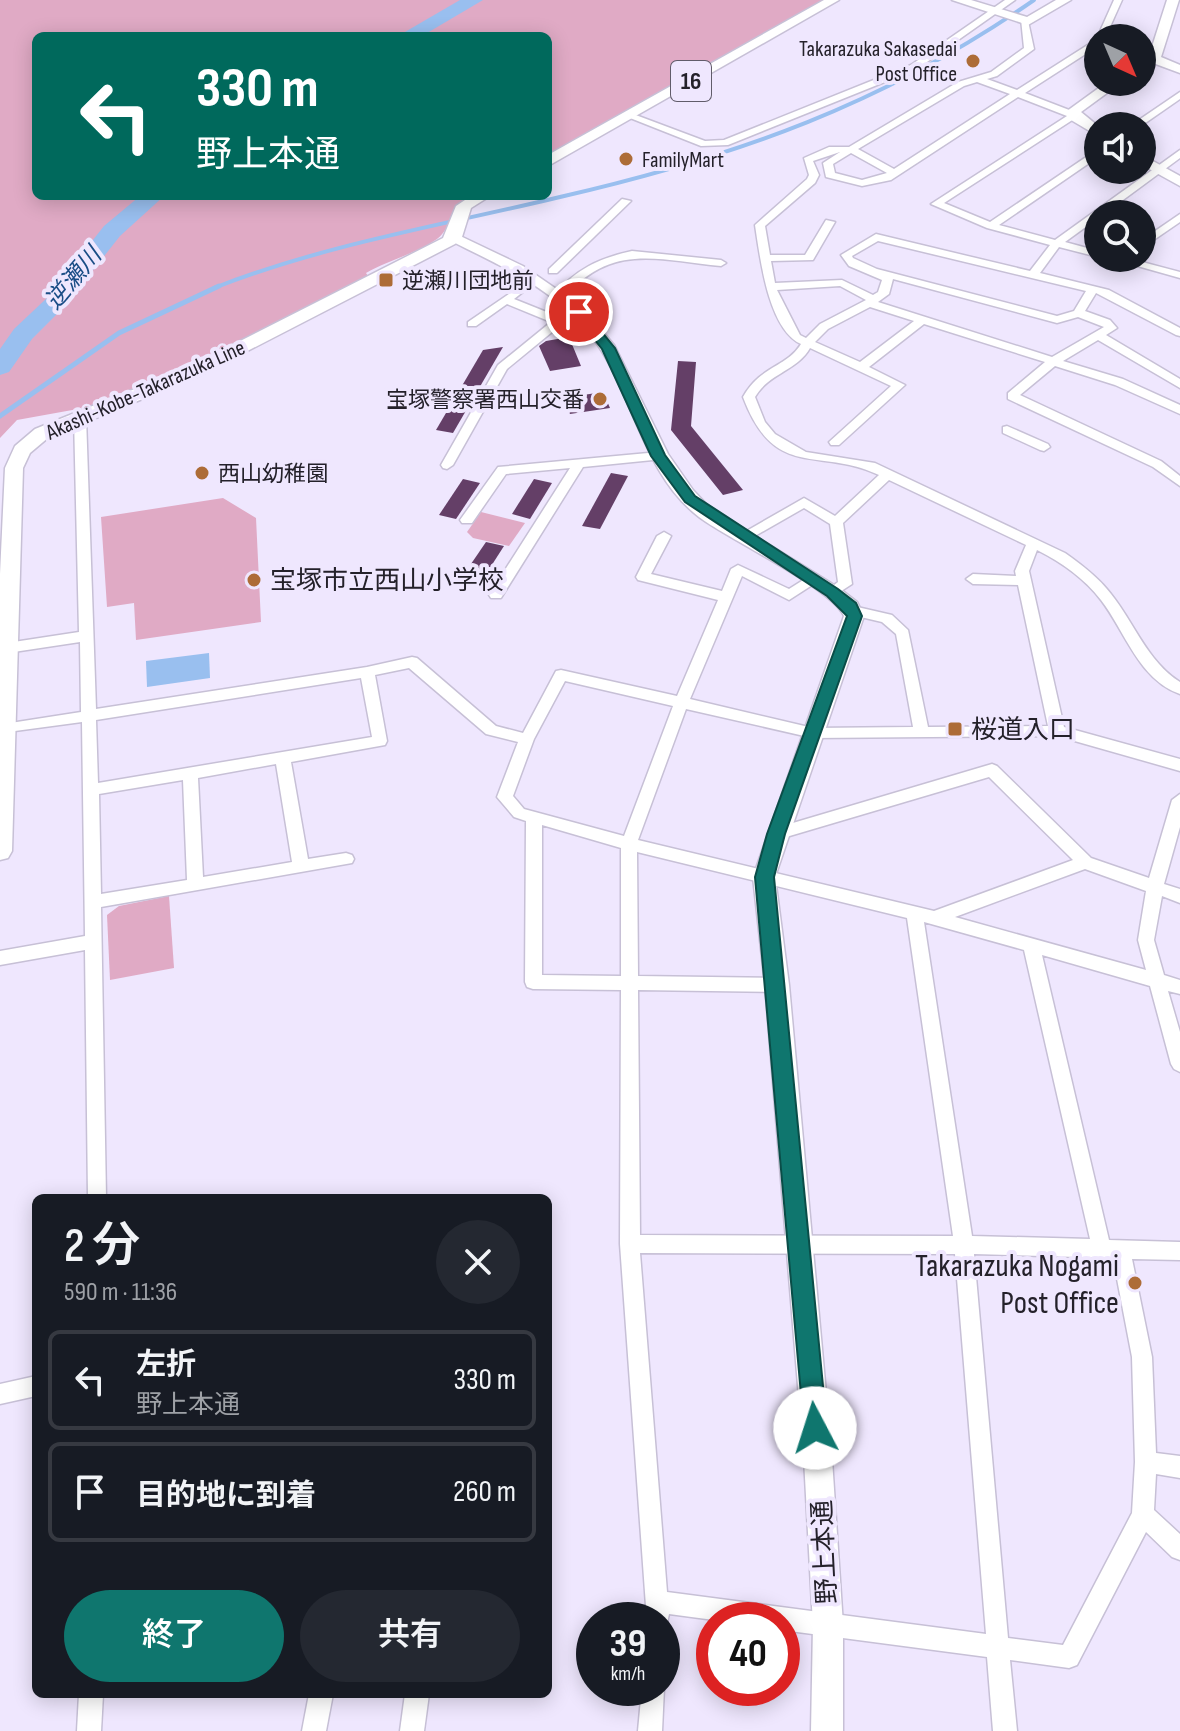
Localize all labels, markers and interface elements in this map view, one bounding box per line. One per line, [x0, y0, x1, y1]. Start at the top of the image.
north arrow [1084, 24, 1156, 96]
map controls [1084, 24, 1156, 272]
place label: Takarazuka Sakasedai Post Office [799, 36, 957, 88]
marker: Takarazuka Sakasedai Post Office [964, 52, 982, 70]
text: 330 m [196, 56, 319, 123]
road number: 16 [671, 61, 711, 101]
icon: left [64, 64, 168, 168]
button: sound [1084, 112, 1156, 184]
text: 野上本通 [196, 134, 340, 177]
place label: FamilyMart [642, 147, 724, 174]
marker: FamilyMart [617, 150, 635, 168]
button: search [1084, 200, 1156, 272]
water label: 逆瀬川 [39, 239, 110, 315]
place label: 逆瀬川団地前 [402, 268, 534, 295]
marker: 逆瀬川団地前 [377, 271, 395, 289]
pin [545, 278, 613, 346]
icon: arrive [557, 290, 601, 334]
street label: Akashi-Kobe-Takarazuka Line [41, 334, 249, 447]
place label: 宝塚警察署西山交番 [386, 387, 584, 414]
marker: 宝塚警察署西山交番 [591, 390, 609, 408]
place label: 西山幼稚園 [218, 461, 328, 488]
marker: 西山幼稚園 [193, 464, 211, 482]
place label: 宝塚市立西山小学校 [270, 566, 504, 597]
marker: 宝塚市立西山小学校 [245, 571, 263, 589]
place label: 桜道入口 [971, 715, 1075, 746]
marker: 桜道入口 [946, 720, 964, 738]
text: 2 分 [64, 1218, 140, 1275]
button: close [436, 1220, 520, 1304]
place label: Takarazuka Nogami Post Office [915, 1247, 1119, 1323]
marker: Takarazuka Nogami Post Office [1126, 1274, 1144, 1292]
text: 590 m · 11:36 [64, 1277, 177, 1308]
text: 左折 [136, 1347, 196, 1383]
icon: left [68, 1358, 112, 1402]
text: 330 m [453, 1362, 516, 1398]
position arrow [773, 1386, 857, 1470]
text: 野上本通 [136, 1390, 240, 1421]
icon: arrive [68, 1470, 112, 1514]
text: 260 m [453, 1474, 516, 1510]
text: 目的地に到着 [136, 1478, 316, 1514]
street label: 野上本通 [807, 1499, 844, 1605]
button: 終了 [64, 1590, 284, 1682]
button: 共有 [300, 1590, 520, 1682]
speed limit sign: 40 [696, 1602, 800, 1706]
text: 39 [610, 1620, 646, 1668]
text: km/h [611, 1662, 645, 1686]

